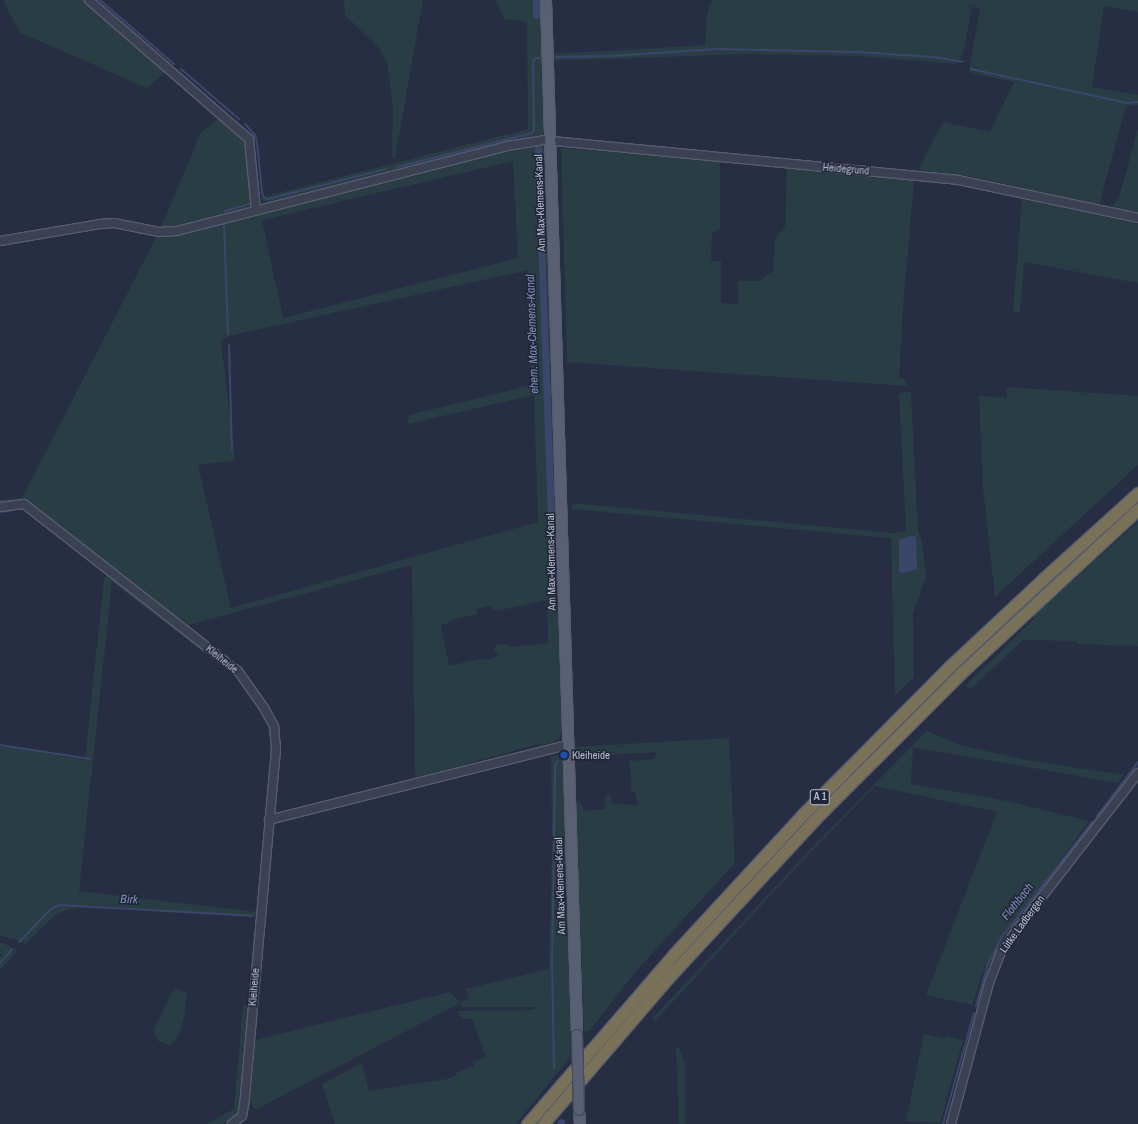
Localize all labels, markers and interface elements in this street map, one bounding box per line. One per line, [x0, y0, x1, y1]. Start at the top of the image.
street label: Am Max-Klemens-Kanal [532, 154, 548, 252]
street label: Heidegrund [822, 160, 870, 178]
water label: ehem. Max-Clemens-Kanal [524, 274, 542, 394]
street label: Am Max-Klemens-Kanal [544, 513, 558, 611]
street label: Kleiheide [203, 642, 241, 676]
place label: Kleiheide [572, 748, 610, 762]
marker: Kleiheide [559, 750, 569, 760]
road number: A 1 [809, 789, 831, 805]
street label: Am Max-Klemens-Kanal [552, 837, 568, 935]
water label: Flothbach [999, 881, 1037, 923]
water label: Birk [120, 892, 138, 908]
street label: Lütke Ladbergen [997, 893, 1047, 955]
street label: Kleiheide [246, 967, 262, 1007]

